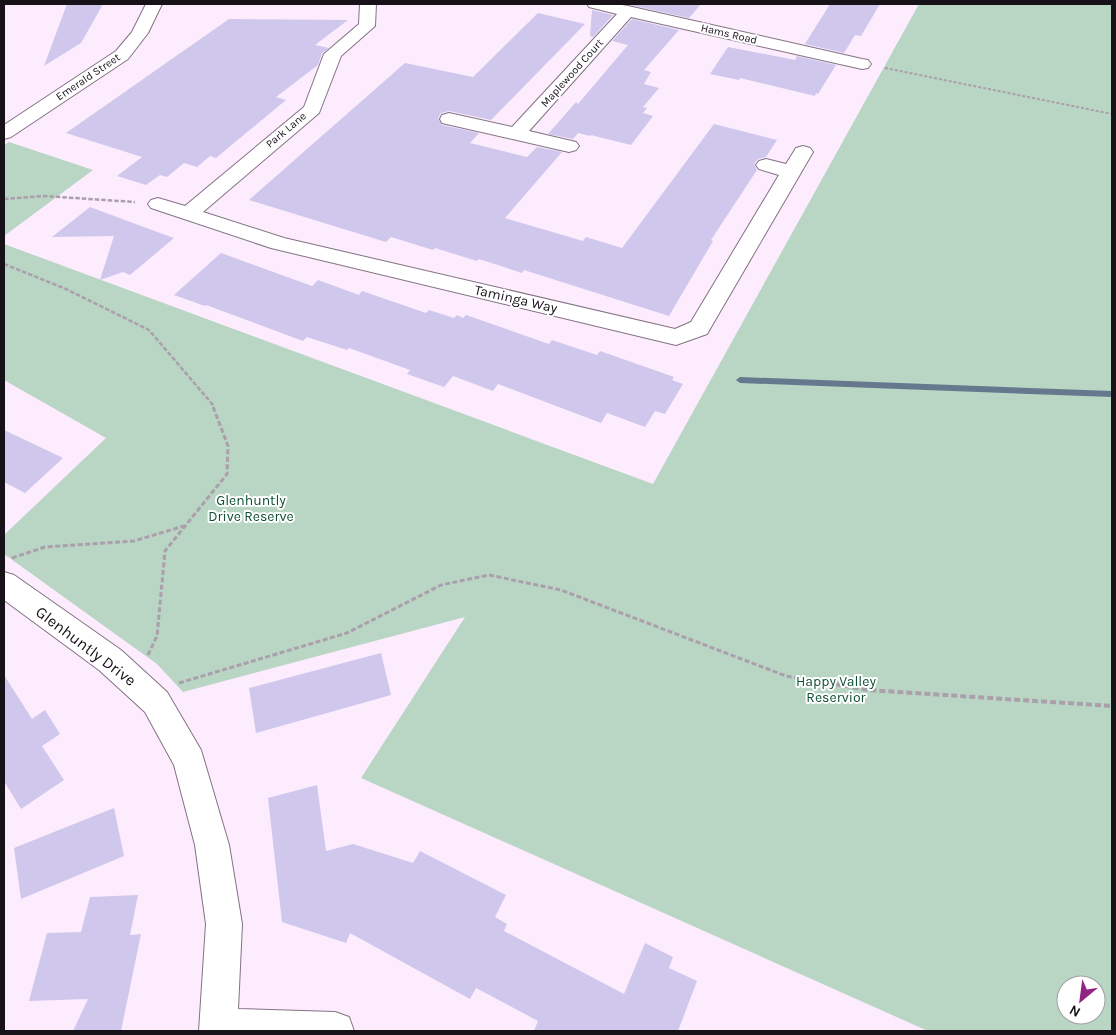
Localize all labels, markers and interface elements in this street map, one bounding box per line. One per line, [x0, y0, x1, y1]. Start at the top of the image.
street label: Hams Road [700, 21, 758, 47]
street label: Maplewood Court [538, 36, 606, 110]
street label: Emerald Street [53, 51, 123, 103]
street label: Park Lane [263, 109, 309, 151]
street label: Taminga Way [473, 281, 560, 317]
park label: Glenhuntly Drive Reserve [208, 492, 294, 525]
street label: Glenhuntly Drive [32, 602, 140, 690]
park label: Happy Valley Reservior [796, 673, 876, 706]
north arrow [1056, 975, 1106, 1025]
text: N [1066, 1001, 1083, 1021]

